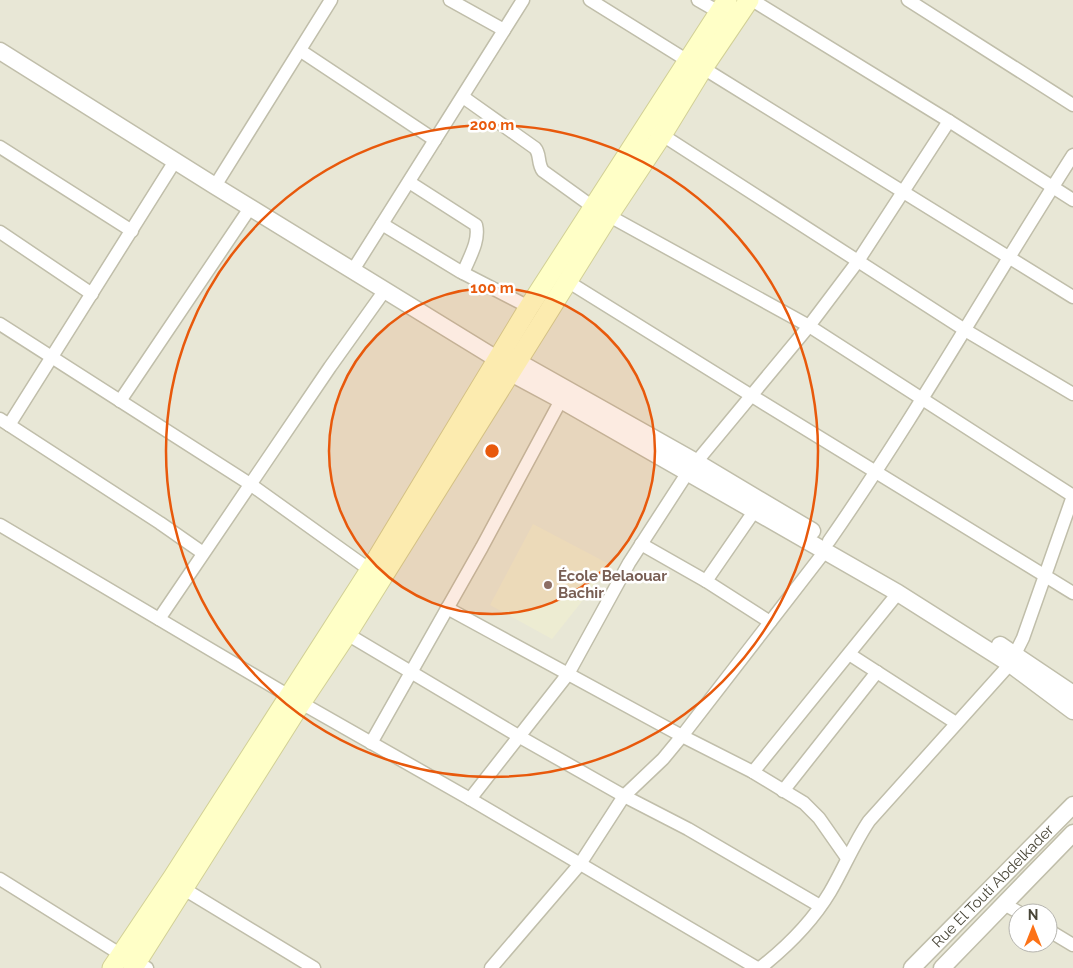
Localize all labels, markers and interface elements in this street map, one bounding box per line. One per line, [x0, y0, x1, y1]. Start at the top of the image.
text: 200 m [470, 116, 514, 134]
text: 100 m [470, 279, 514, 297]
centre of rings [483, 442, 501, 460]
place label: École Belaouar Bachir [558, 567, 667, 602]
marker: École Belaouar Bachir [542, 579, 554, 591]
street label: Rue El Touti Abdelkader [928, 820, 1058, 951]
north arrow [1008, 903, 1058, 953]
text: N [1028, 907, 1038, 923]

